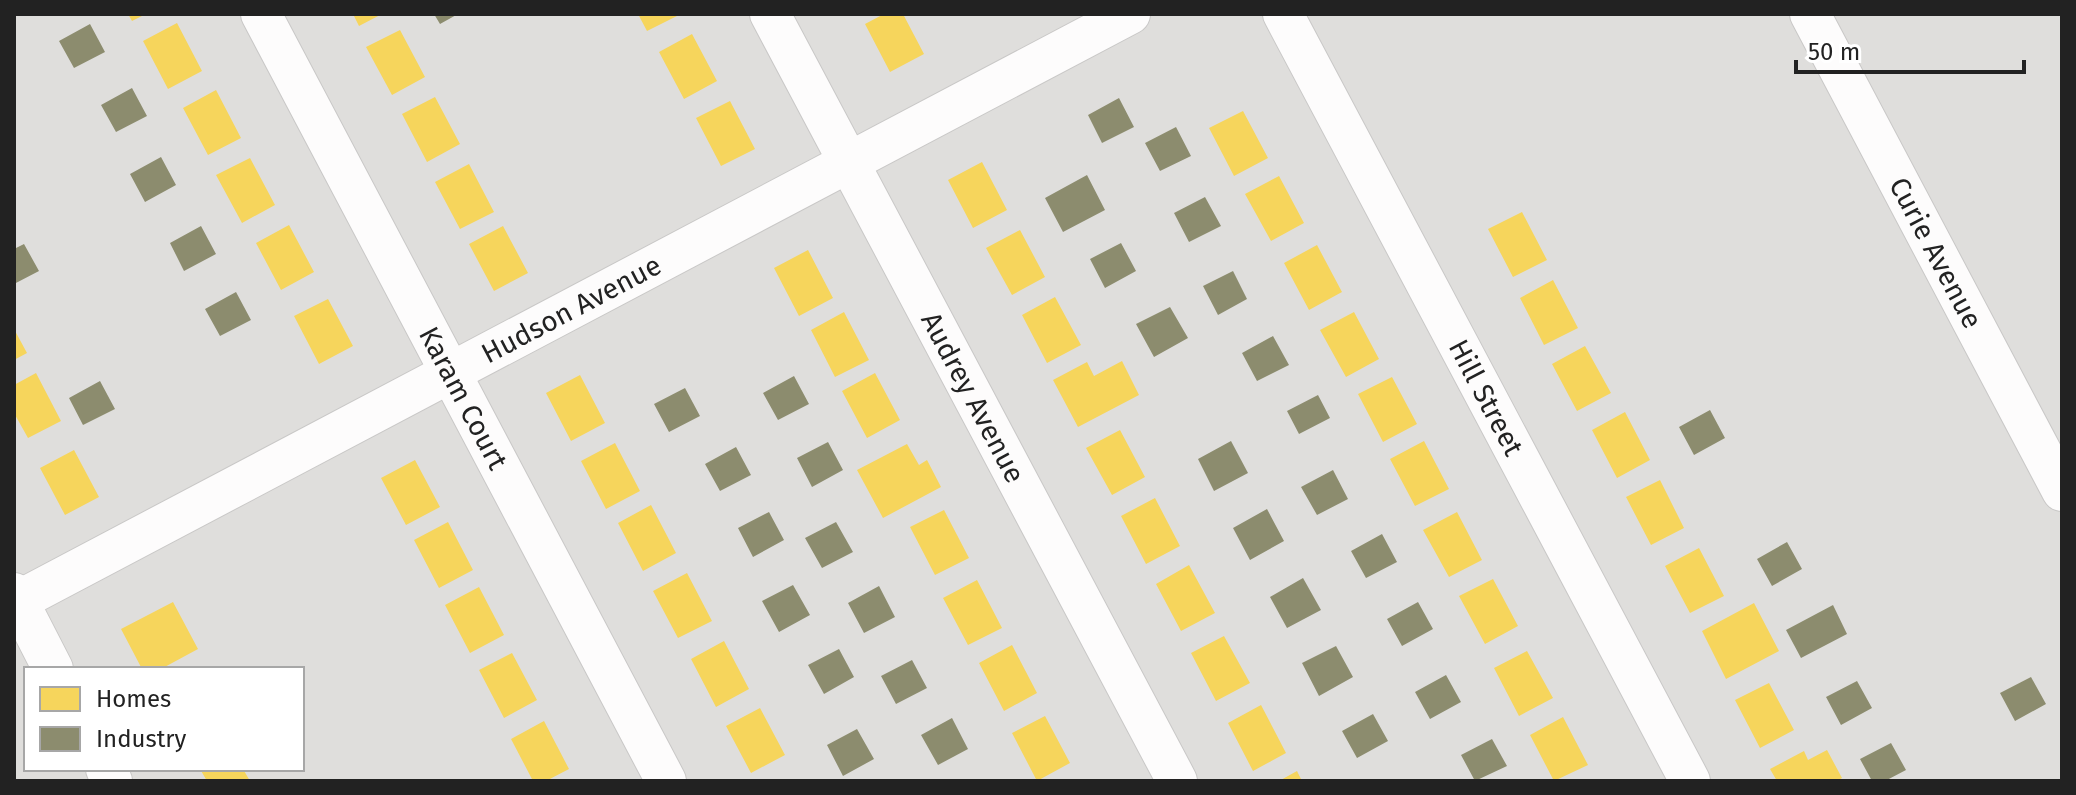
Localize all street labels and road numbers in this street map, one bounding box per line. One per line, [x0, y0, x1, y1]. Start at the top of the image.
street label: Curie Avenue [1883, 172, 1989, 334]
street label: Hudson Avenue [476, 248, 667, 370]
street label: Audrey Avenue [915, 306, 1032, 488]
street label: Karam Court [412, 321, 515, 476]
street label: Hill Street [1442, 334, 1531, 462]

